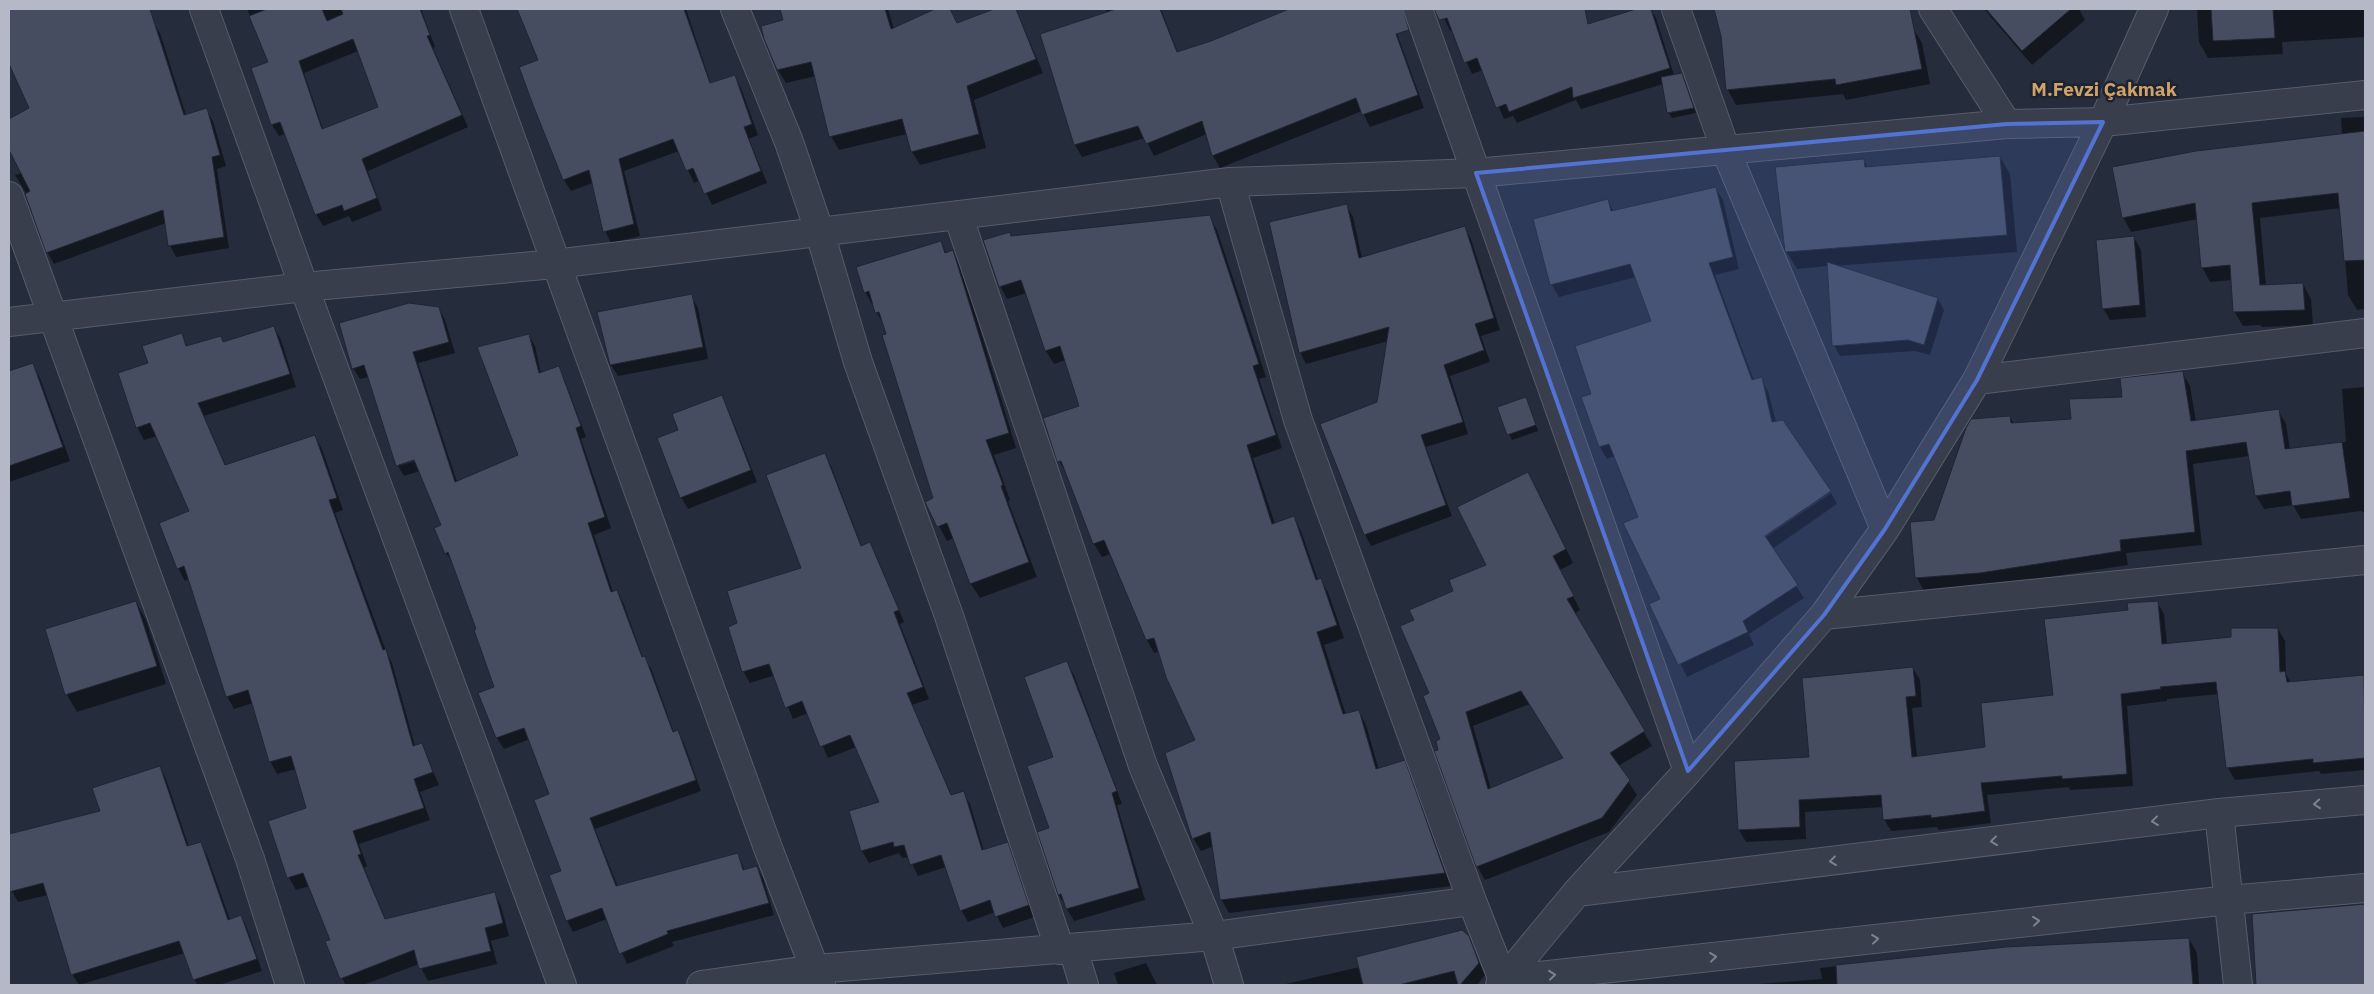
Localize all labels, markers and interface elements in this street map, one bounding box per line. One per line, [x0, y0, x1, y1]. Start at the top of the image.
district label: M.Fevzi Çakmak [2031, 77, 2177, 101]
one-way arrow [2312, 798, 2320, 809]
one-way arrow [2151, 815, 2159, 826]
one-way arrow [1990, 835, 1998, 846]
one-way arrow [1828, 855, 1836, 866]
one-way arrow [2033, 916, 2041, 927]
one-way arrow [1871, 934, 1879, 945]
one-way arrow [1710, 952, 1718, 963]
one-way arrow [1548, 970, 1556, 981]

